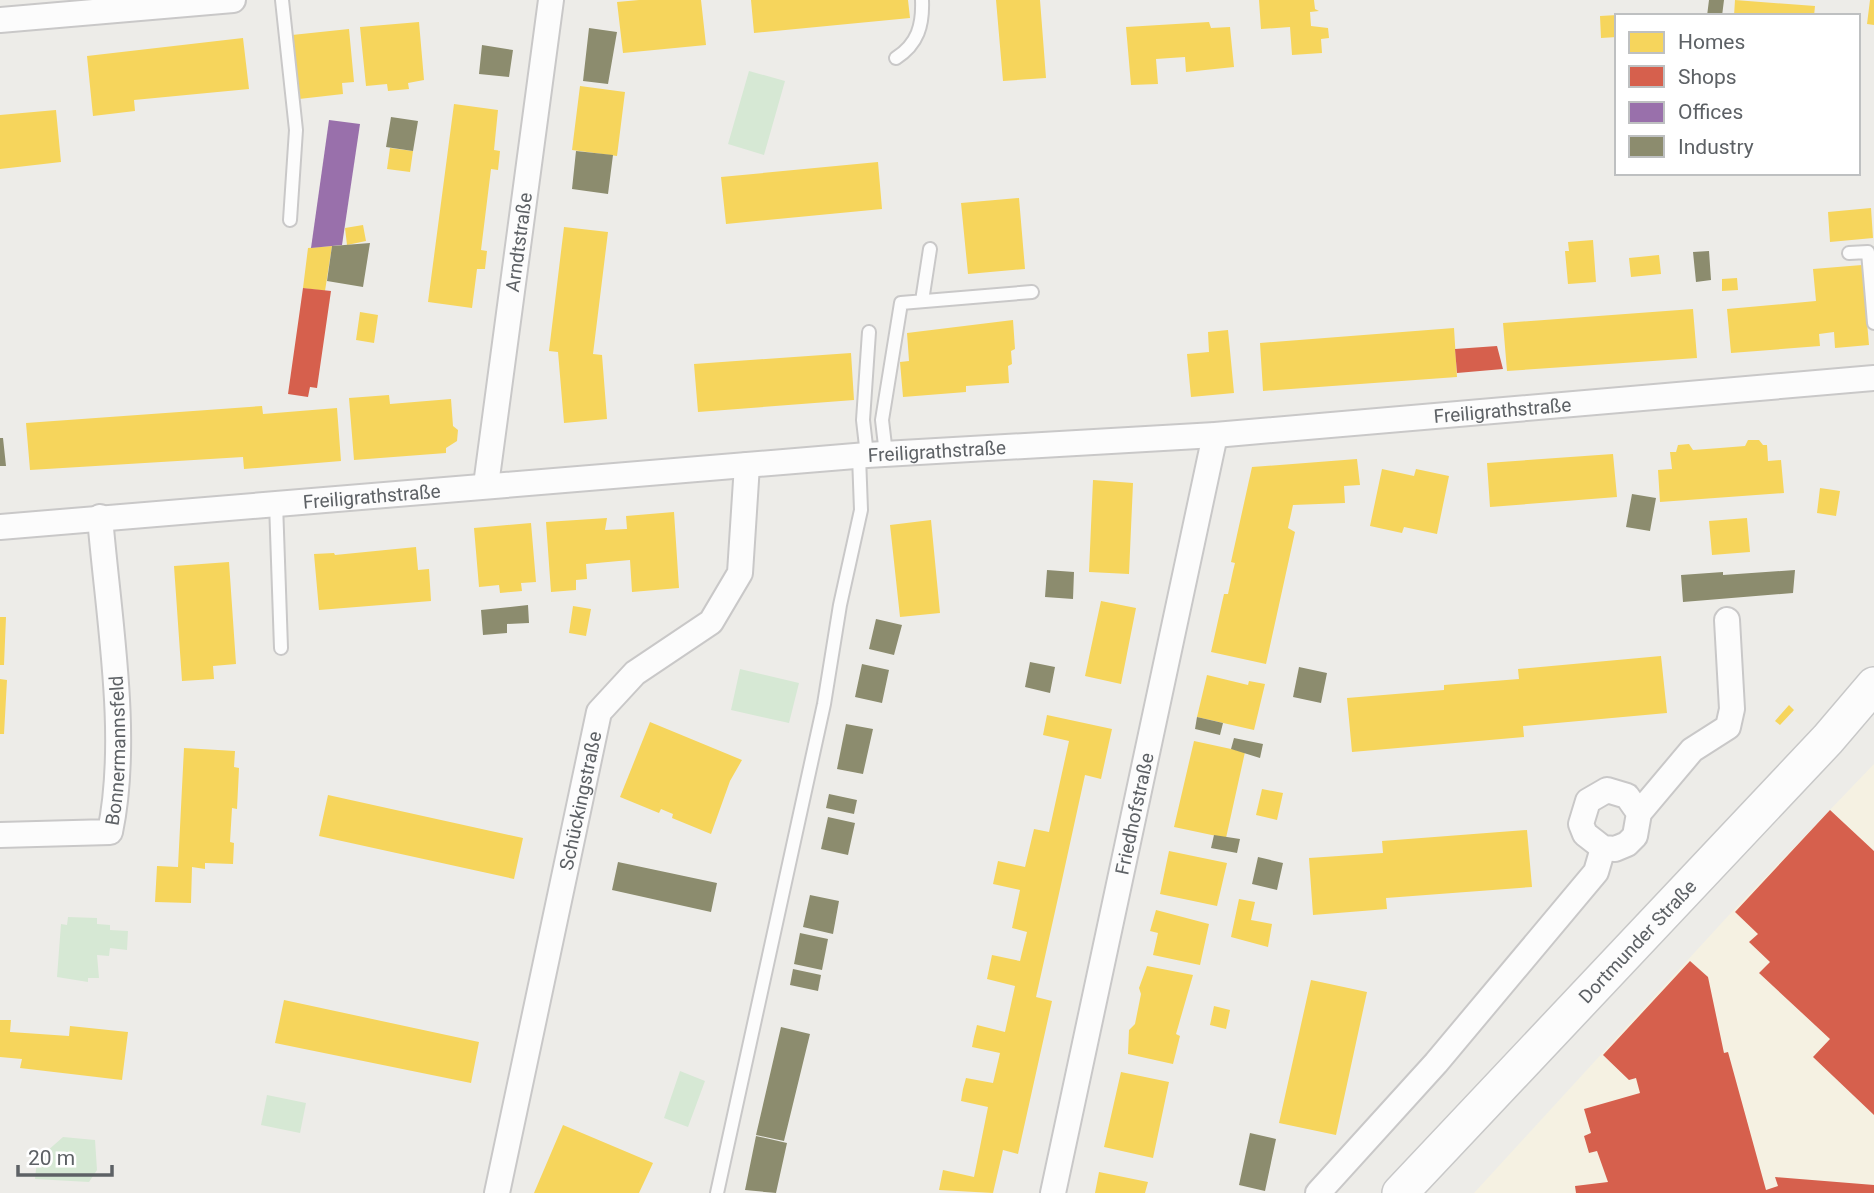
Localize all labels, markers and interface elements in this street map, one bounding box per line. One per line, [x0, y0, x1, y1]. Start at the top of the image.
legend [1615, 14, 1860, 175]
text: Homes [1678, 30, 1745, 54]
text: Shops [1678, 65, 1737, 89]
text: Offices [1678, 100, 1743, 124]
text: Industry [1678, 135, 1754, 159]
street label: Arndtstraße [501, 191, 537, 293]
street label: Freiligrathstraße [1433, 393, 1572, 428]
street label: Freiligrathstraße [867, 436, 1007, 467]
street label: Freiligrathstraße [302, 479, 442, 514]
street label: Bonnermannsfeld [101, 675, 130, 827]
street label: Schückingstraße [555, 729, 607, 872]
street label: Friedhofstraße [1110, 751, 1159, 877]
street label: Dortmunder Straße [1574, 875, 1701, 1008]
scale bar [18, 1134, 112, 1178]
text: 20 m [28, 1146, 75, 1170]

